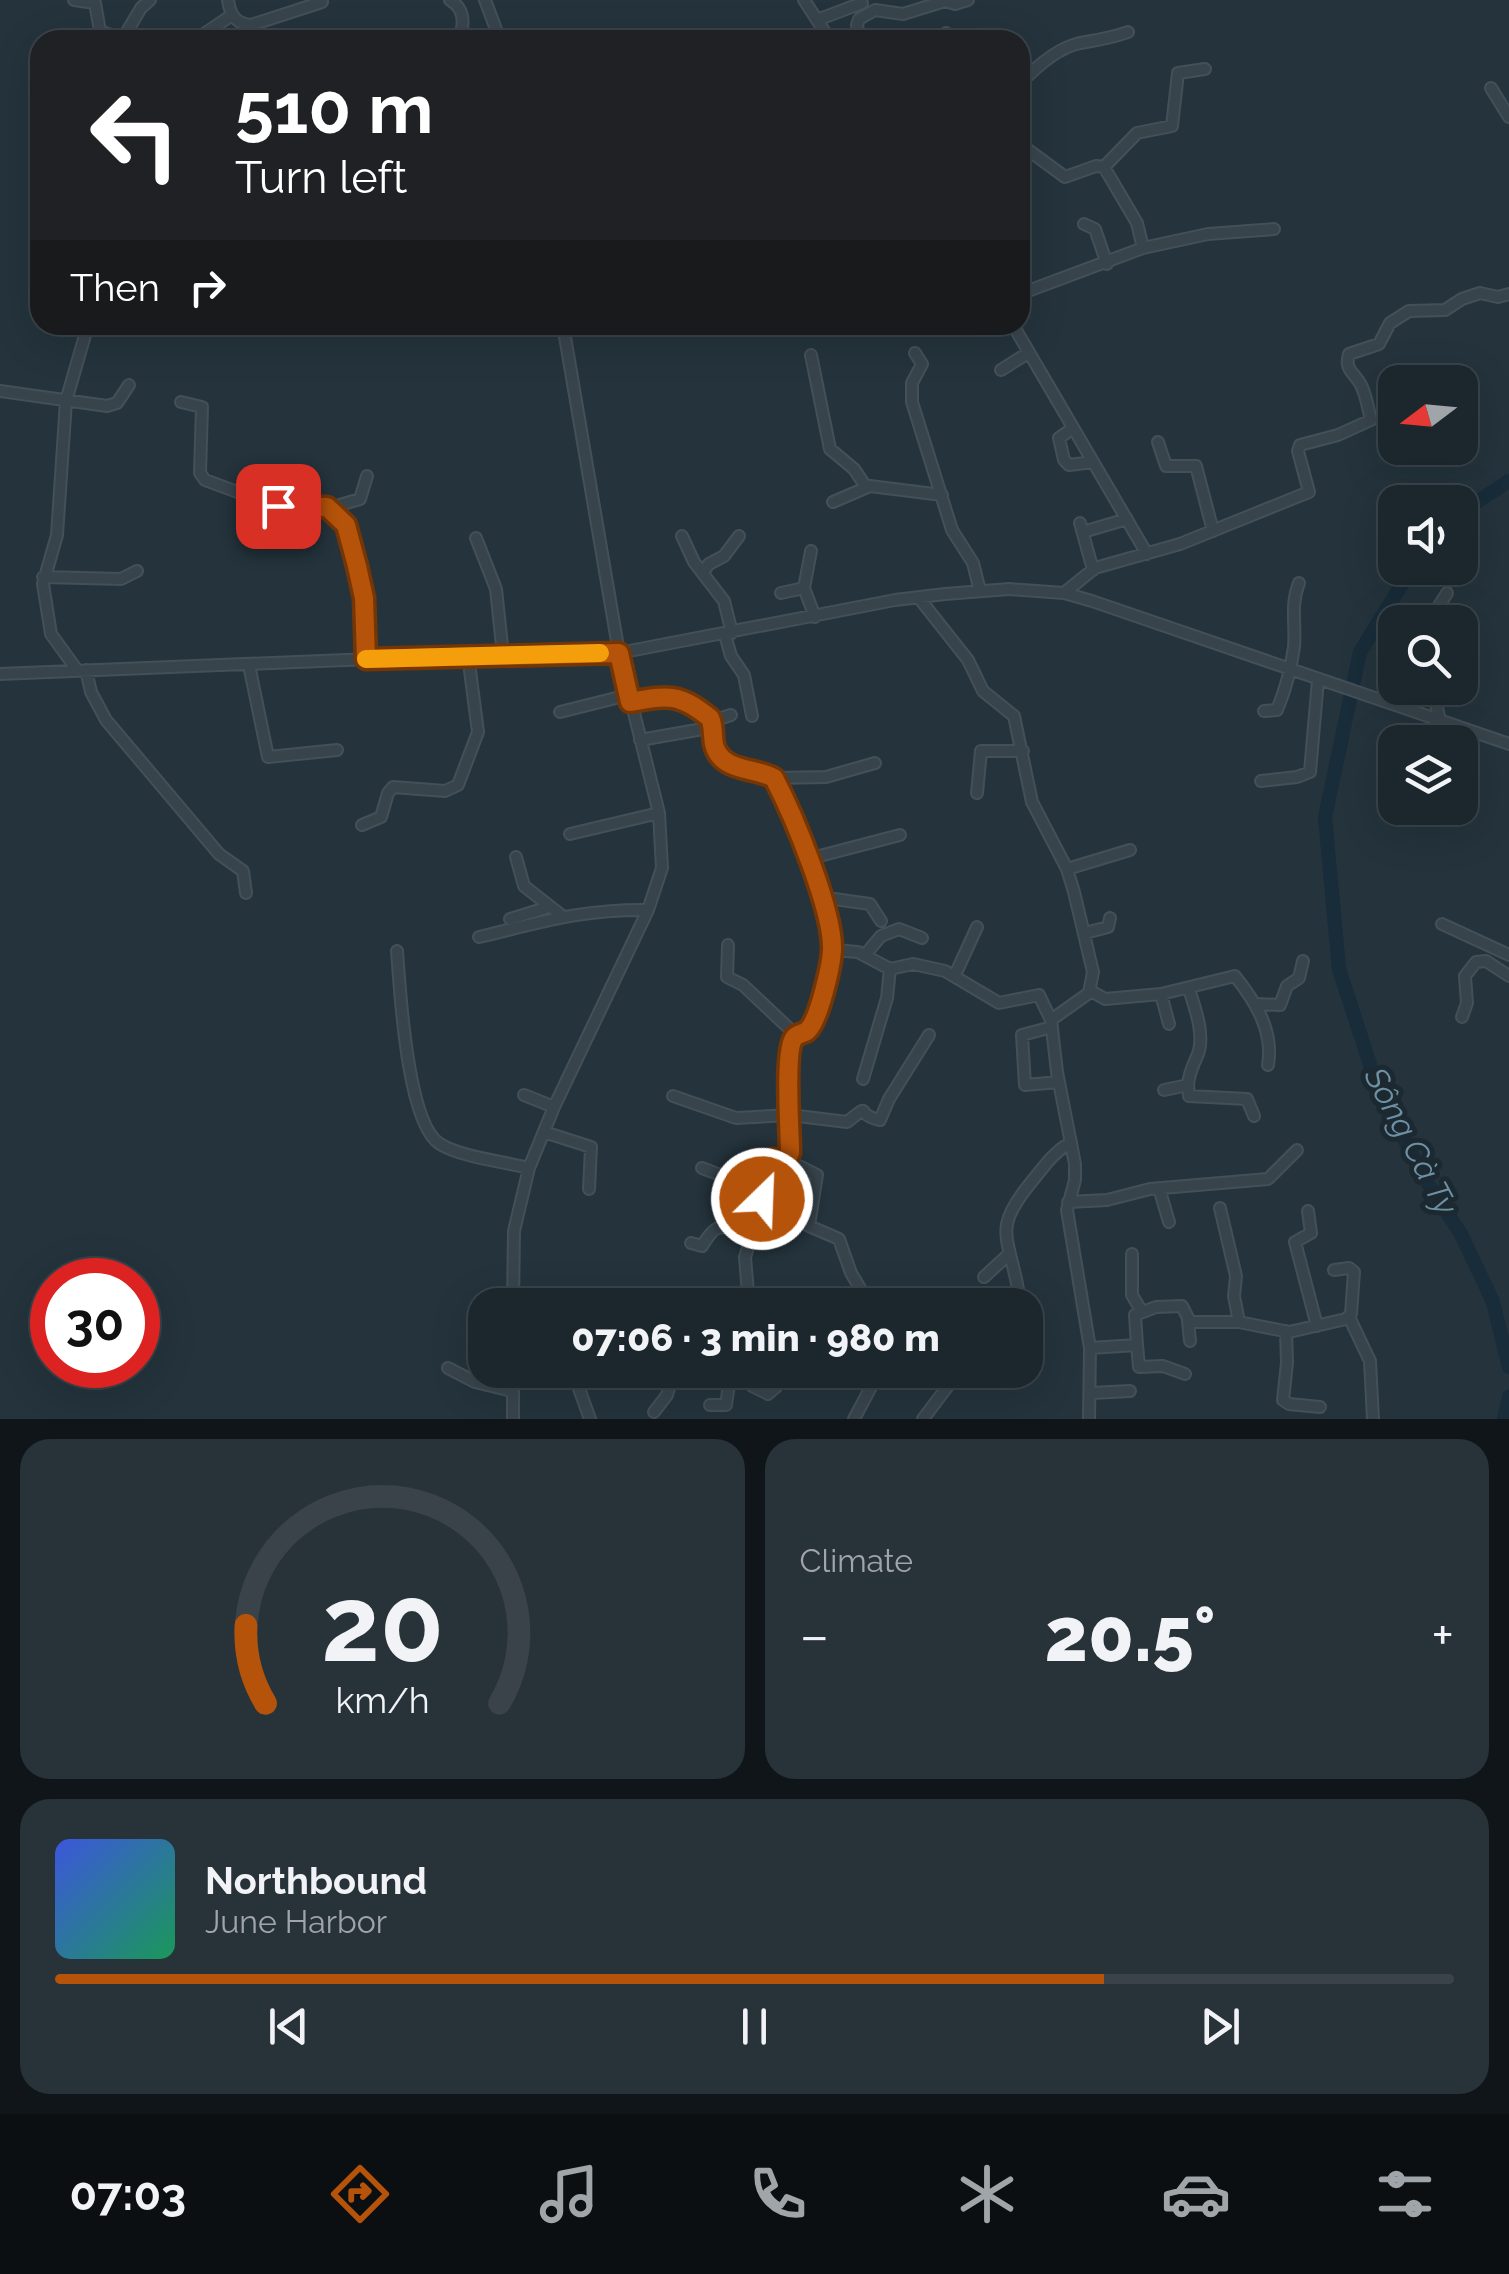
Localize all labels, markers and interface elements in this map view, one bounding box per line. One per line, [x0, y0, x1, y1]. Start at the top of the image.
text: 510 m [235, 67, 433, 149]
icon: left [70, 70, 200, 200]
text: Turn left [235, 151, 407, 204]
icon: right [180, 260, 235, 315]
text: Then [70, 265, 160, 310]
north arrow [1378, 365, 1478, 465]
map controls [1378, 365, 1478, 825]
pin [236, 464, 321, 549]
icon: arrive [251, 479, 306, 534]
button: sound [1378, 485, 1478, 585]
button: search [1378, 605, 1478, 705]
button: layers [1378, 725, 1478, 825]
water label: Sông Cà Ty [1357, 1060, 1466, 1222]
position arrow [710, 1147, 814, 1251]
speed limit sign: 30 [30, 1258, 160, 1388]
text: 07:06 · 3 min · 980 m [571, 1315, 940, 1360]
text: Climate [800, 1542, 913, 1579]
text: 20 [321, 1563, 444, 1685]
text: 20.5° [1045, 1590, 1216, 1679]
text: − [800, 1603, 829, 1668]
text: + [1431, 1603, 1454, 1668]
text: km/h [335, 1679, 429, 1721]
text: Northbound [205, 1858, 427, 1903]
text: June Harbor [205, 1903, 387, 1940]
icon: previous [261, 1999, 316, 2054]
icon: pause [727, 1999, 782, 2054]
icon: next [1193, 1999, 1248, 2054]
icon: directions [325, 2159, 395, 2229]
icon: music [534, 2159, 604, 2229]
icon: phone [743, 2159, 813, 2229]
icon: climate [952, 2159, 1022, 2229]
icon: car [1161, 2159, 1231, 2229]
icon: filters [1370, 2159, 1440, 2229]
text: 07:03 [69, 2168, 186, 2221]

